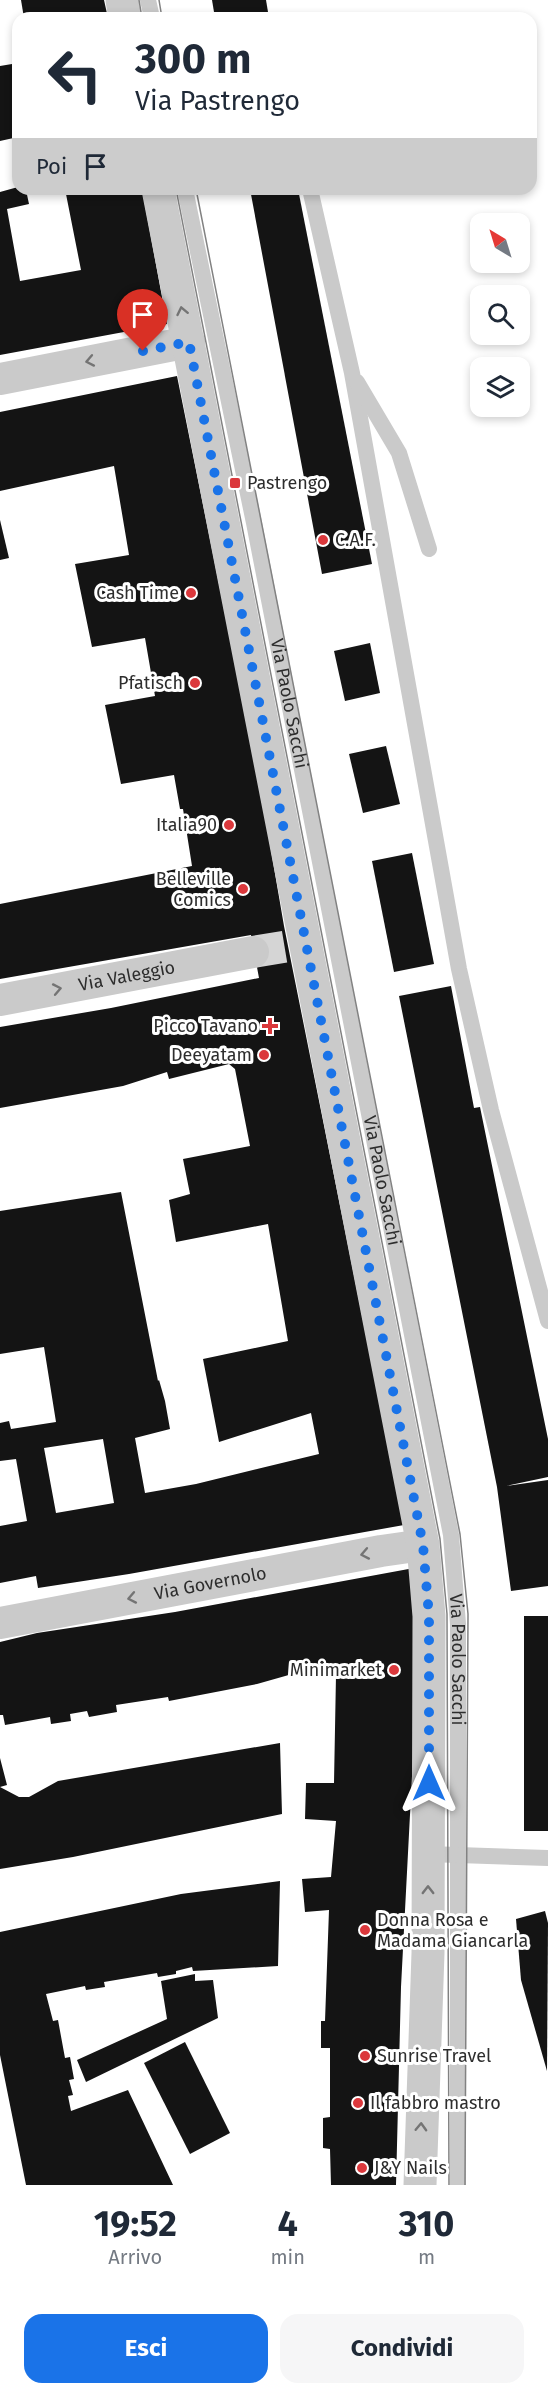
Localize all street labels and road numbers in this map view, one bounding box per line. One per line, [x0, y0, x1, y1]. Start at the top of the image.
street label: Via Paolo Sacchi [266, 637, 313, 770]
street label: Via Valeggio [77, 956, 177, 996]
street label: Via Paolo Sacchi [359, 1114, 405, 1248]
street label: Via Governolo [152, 1562, 268, 1605]
street label: Via Paolo Sacchi [445, 1593, 469, 1726]

